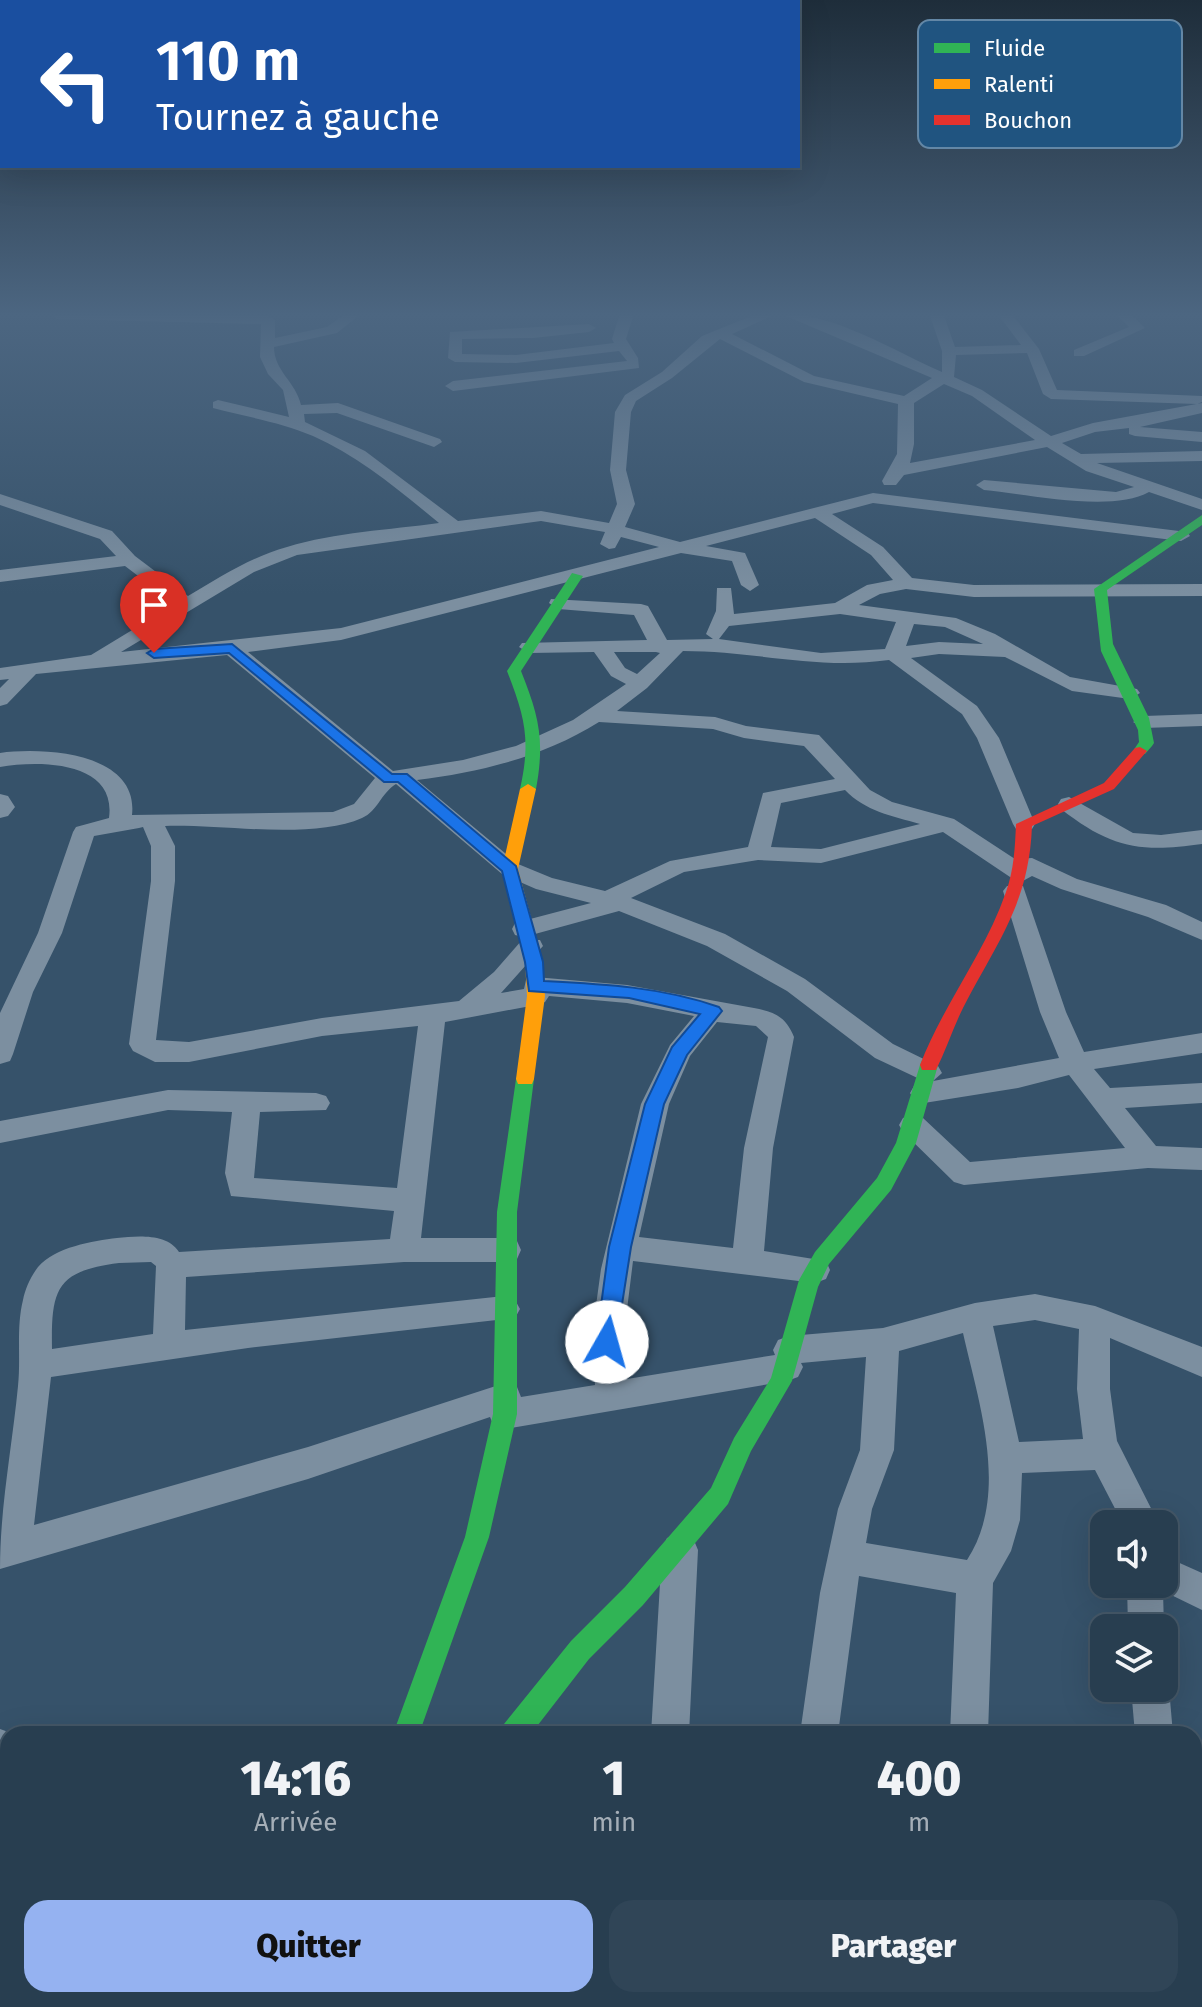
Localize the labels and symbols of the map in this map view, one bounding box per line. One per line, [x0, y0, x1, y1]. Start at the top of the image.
legend [918, 20, 1182, 148]
text: Fluide [984, 35, 1045, 62]
text: Ralenti [984, 71, 1054, 98]
text: Bouchon [984, 107, 1072, 134]
pin [120, 571, 188, 653]
position arrow [565, 1300, 649, 1384]

